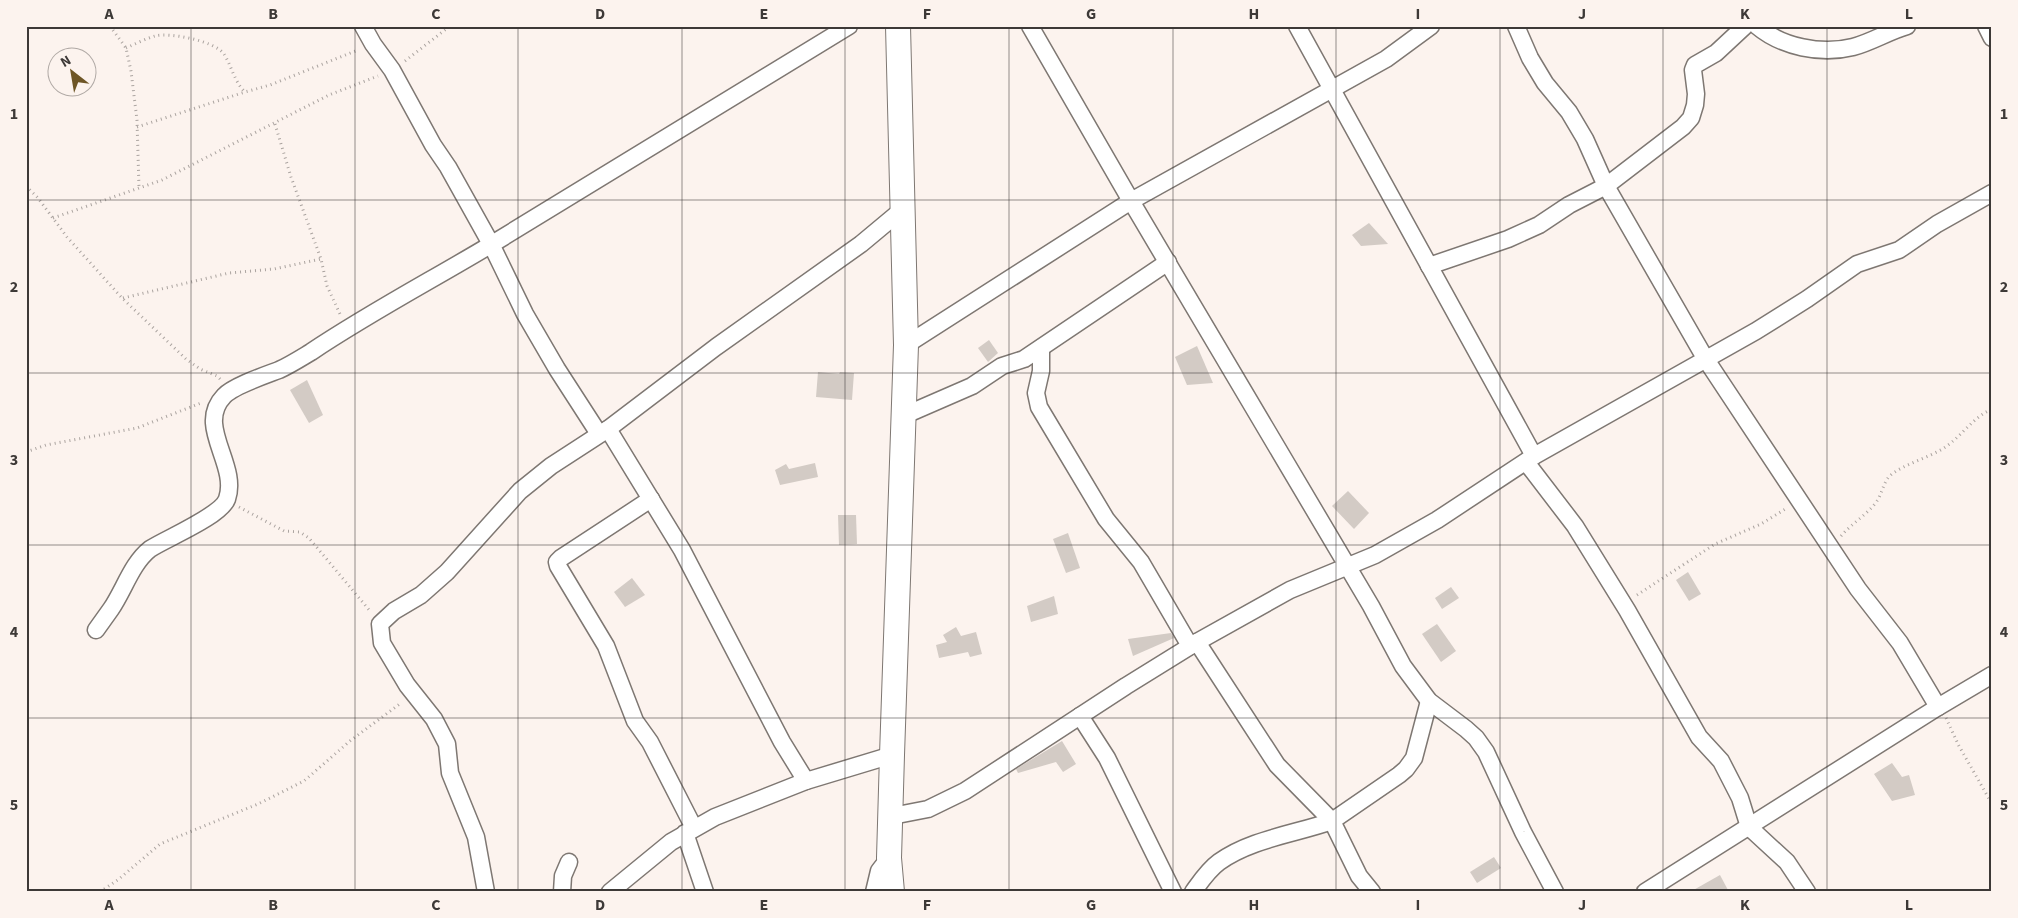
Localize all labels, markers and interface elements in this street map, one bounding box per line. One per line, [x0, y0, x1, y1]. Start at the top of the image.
text: A [103, 3, 114, 25]
text: B [268, 3, 278, 25]
text: C [431, 3, 441, 25]
text: D [595, 3, 605, 25]
text: E [760, 3, 768, 25]
text: F [923, 3, 931, 25]
text: G [1086, 3, 1096, 25]
text: H [1249, 3, 1259, 25]
text: I [1416, 3, 1420, 25]
text: J [1578, 3, 1586, 25]
text: K [1740, 3, 1750, 25]
text: L [1905, 3, 1913, 25]
north arrow [48, 48, 98, 98]
text: N [57, 51, 75, 73]
text: 1 [10, 103, 18, 125]
text: 1 [2000, 103, 2008, 125]
text: 2 [10, 276, 18, 298]
text: 2 [2000, 276, 2008, 298]
text: 3 [10, 449, 18, 471]
text: 3 [2000, 449, 2008, 471]
text: 4 [10, 621, 19, 643]
text: 4 [2000, 621, 2009, 643]
text: 5 [10, 794, 18, 816]
text: 5 [2000, 794, 2008, 816]
text: A [103, 894, 114, 916]
text: B [268, 894, 278, 916]
text: C [431, 894, 441, 916]
text: D [595, 894, 605, 916]
text: E [760, 894, 768, 916]
text: F [923, 894, 931, 916]
text: G [1086, 894, 1096, 916]
text: H [1249, 894, 1259, 916]
text: I [1416, 894, 1420, 916]
text: J [1578, 894, 1586, 916]
text: K [1740, 894, 1750, 916]
text: L [1905, 894, 1913, 916]

